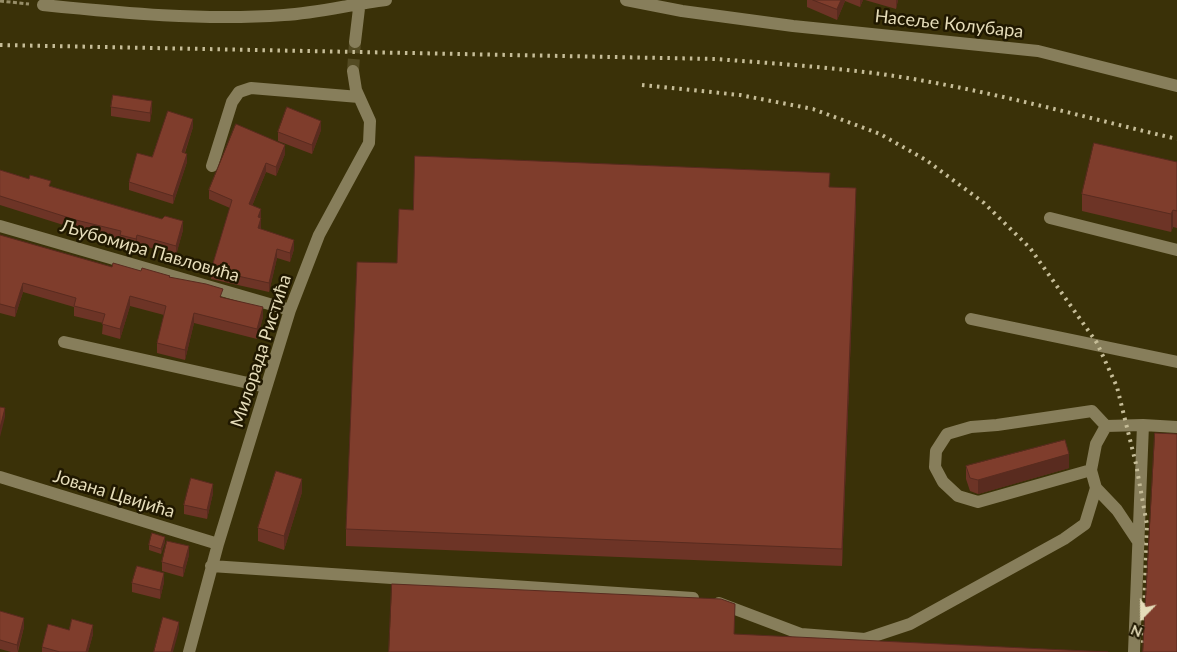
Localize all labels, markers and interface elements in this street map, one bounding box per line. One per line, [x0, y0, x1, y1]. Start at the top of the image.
street label: Насеље Колубара [874, 5, 1024, 43]
street label: Љубомира Павловића [58, 215, 242, 287]
street label: Милорада Ристића [226, 272, 296, 430]
street label: Јована Цвијића [51, 465, 177, 523]
north arrow [1117, 592, 1167, 642]
text: N [1128, 621, 1144, 641]

